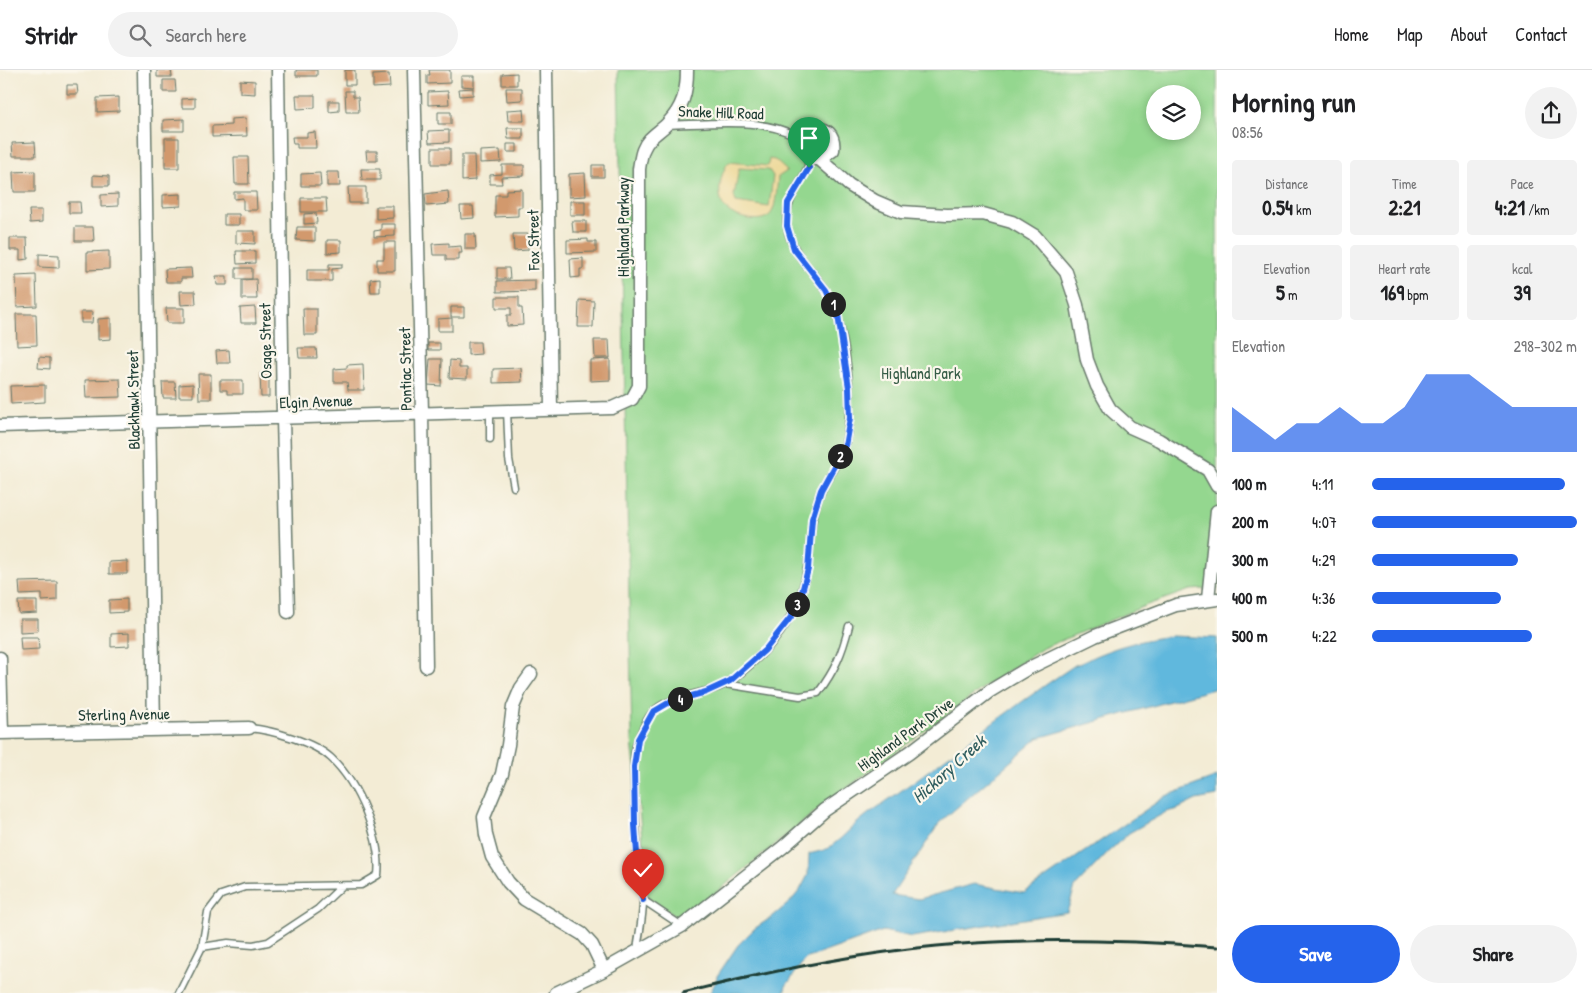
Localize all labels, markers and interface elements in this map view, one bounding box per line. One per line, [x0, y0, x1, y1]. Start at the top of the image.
search box [108, 12, 458, 57]
text: Stridr [25, 19, 78, 51]
icon: search [126, 21, 154, 49]
text: Search here [166, 22, 247, 48]
text: Home [1334, 22, 1369, 47]
text: Map [1397, 22, 1422, 47]
text: About [1450, 22, 1487, 47]
text: Contact [1515, 22, 1567, 47]
text: Morning run [1232, 83, 1356, 121]
map controls [1146, 85, 1201, 140]
button: layers [1146, 85, 1201, 140]
button: share [1525, 87, 1577, 139]
street label: Snake Hill Road [678, 100, 764, 124]
pin [788, 117, 830, 168]
text: 08:56 [1232, 121, 1263, 143]
icon: arrive [795, 124, 823, 152]
text: Distance [1265, 174, 1308, 193]
text: Time [1392, 174, 1417, 193]
text: Pace [1511, 174, 1534, 193]
street label: Highland Parkway [612, 177, 634, 277]
text: 0.54 [1262, 193, 1293, 222]
text: 2:21 [1388, 193, 1421, 222]
text: 4:21 [1495, 193, 1525, 222]
text: km [1293, 200, 1311, 219]
text: /km [1525, 200, 1550, 219]
street label: Fox Street [521, 209, 545, 271]
text: Elevation [1264, 259, 1310, 278]
text: Heart rate [1378, 259, 1431, 278]
text: kcal [1512, 259, 1532, 278]
text: 5 [1276, 278, 1285, 307]
text: 169 [1380, 278, 1404, 307]
text: 39 [1514, 278, 1531, 307]
text: m [1285, 285, 1298, 304]
text: bpm [1404, 285, 1429, 304]
pin: 1 [820, 292, 846, 316]
text: 1 [831, 295, 836, 314]
street label: Osage Street [253, 302, 277, 379]
street label: Pontiac Street [393, 326, 417, 411]
text: Elevation [1232, 335, 1285, 357]
text: 298–302 m [1514, 335, 1577, 357]
street label: Blackhawk Street [121, 350, 145, 450]
park label: Highland Park [881, 362, 961, 384]
street label: Elgin Avenue [279, 389, 354, 413]
pin: 2 [828, 444, 852, 468]
text: 2 [837, 447, 844, 466]
text: 100 m [1232, 473, 1267, 495]
text: 4:11 [1312, 473, 1333, 495]
text: 200 m [1232, 511, 1268, 533]
text: 4:07 [1312, 511, 1337, 533]
text: 300 m [1232, 549, 1268, 571]
text: 4:29 [1312, 549, 1335, 571]
text: 400 m [1232, 587, 1267, 609]
text: 4:36 [1312, 587, 1335, 609]
pin: 3 [784, 592, 810, 616]
text: 3 [794, 595, 801, 614]
text: 500 m [1232, 625, 1268, 647]
text: 4:22 [1312, 625, 1337, 647]
pin: 4 [668, 686, 692, 712]
text: 4 [678, 690, 683, 709]
street label: Highland Park Drive [853, 691, 958, 776]
street label: Sterling Avenue [78, 702, 171, 726]
water label: Hickory Creek [906, 728, 992, 809]
pin [622, 849, 664, 900]
icon: check [629, 856, 657, 884]
button: Save [1232, 925, 1400, 983]
button: Share [1410, 925, 1577, 983]

